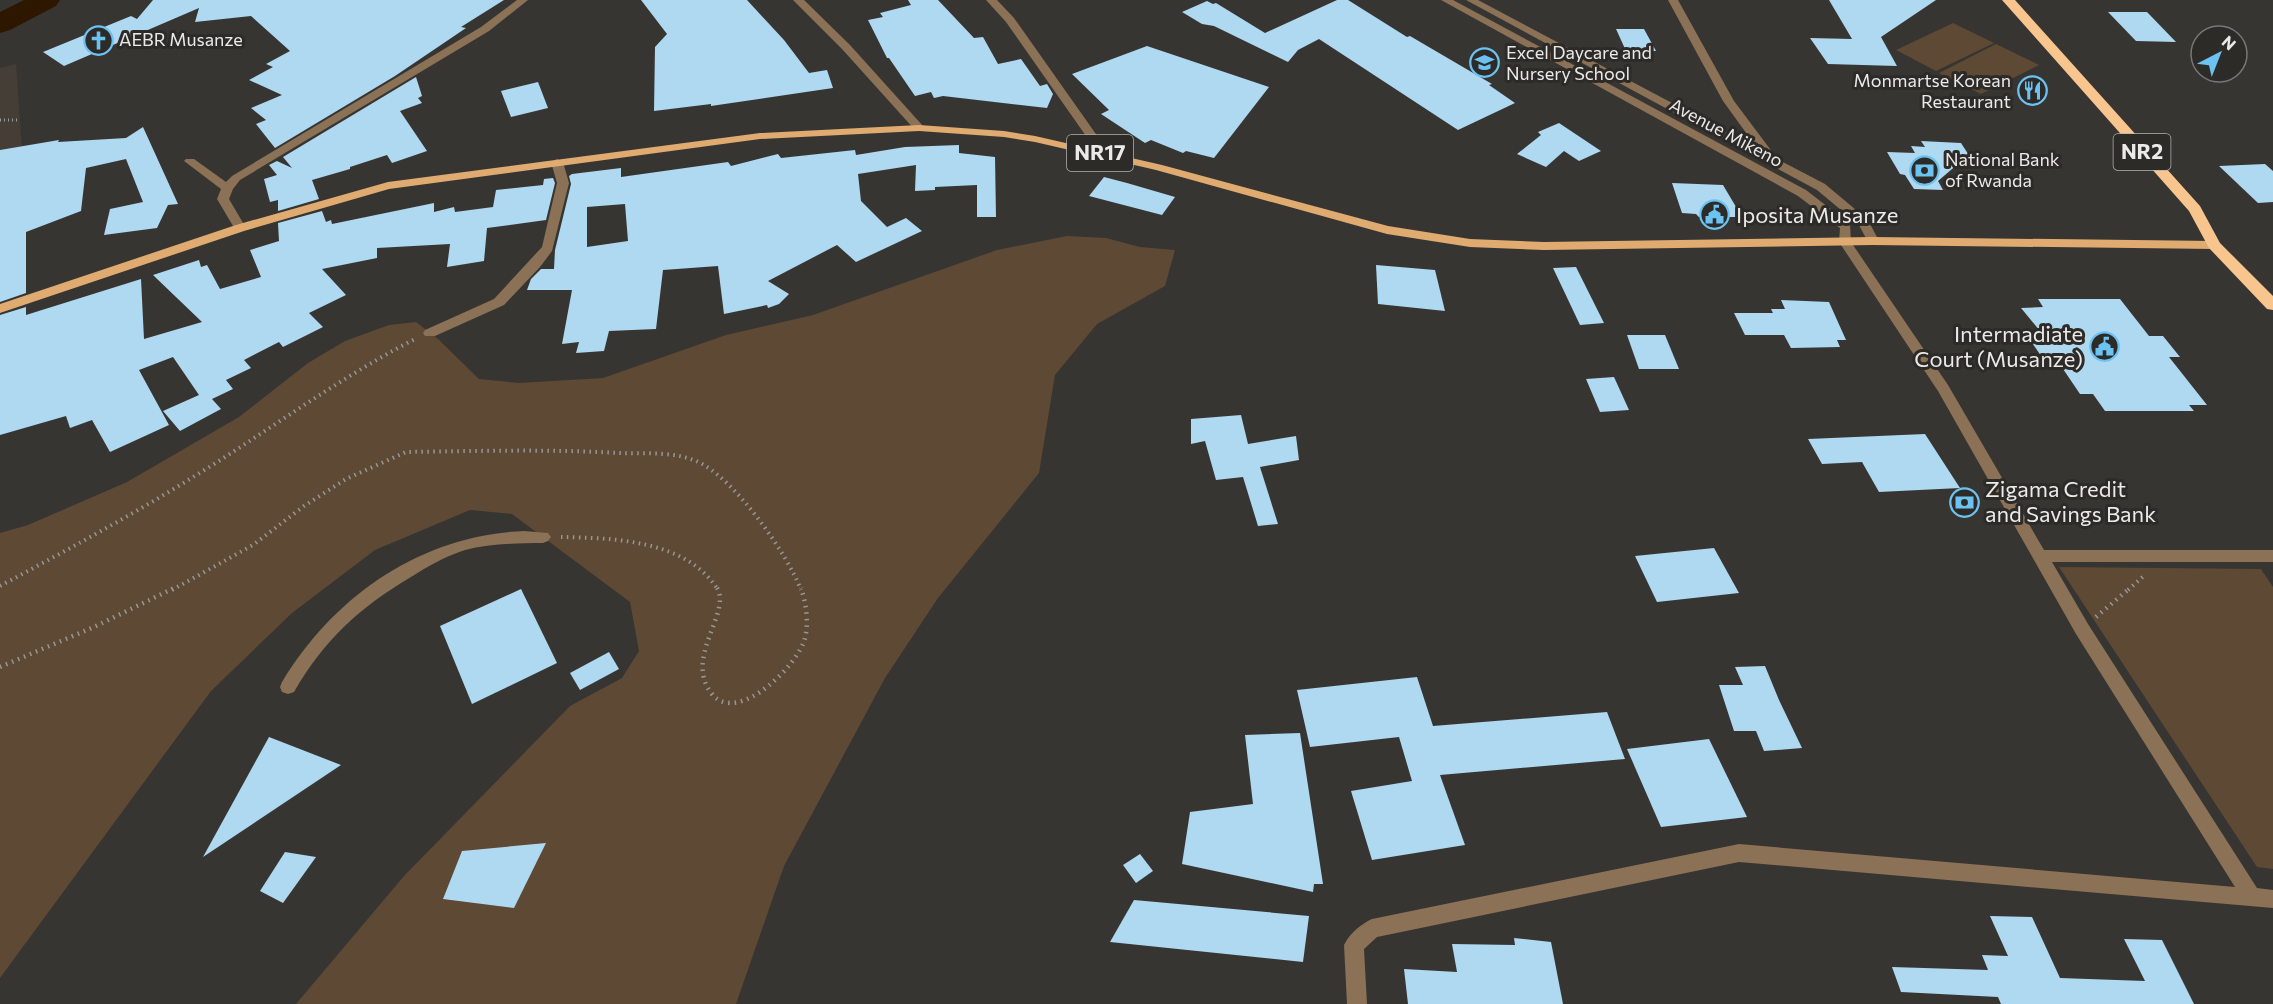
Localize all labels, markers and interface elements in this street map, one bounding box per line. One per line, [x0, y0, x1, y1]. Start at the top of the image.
church icon: AEBR Musanze [82, 24, 114, 56]
north arrow [2189, 24, 2249, 84]
place label: AEBR Musanze [119, 28, 243, 50]
text: N [2219, 31, 2240, 54]
place label: Excel Daycare and Nursery School [1506, 41, 1652, 84]
school or university icon: Excel Daycare and Nursery School [1469, 47, 1501, 79]
place label: Monmartse Korean Restaurant [1854, 69, 2011, 112]
restaurant icon: Monmartse Korean Restaurant [2016, 75, 2048, 107]
street label: Avenue Mikeno [1666, 93, 1787, 171]
road number: NR2 [2114, 134, 2170, 170]
road number: NR17 [1067, 135, 1133, 171]
place label: National Bank of Rwanda [1945, 148, 2060, 191]
bank icon: National Bank of Rwanda [1908, 154, 1940, 186]
public building icon: Iposita Musanze [1699, 199, 1731, 231]
place label: Iposita Musanze [1736, 201, 1898, 228]
place label: Intermadiate Court (Musanze) [1914, 320, 2083, 372]
public building icon: Intermadiate Court (Musanze) [2088, 331, 2120, 363]
place label: Zigama Credit and Savings Bank [1985, 475, 2156, 527]
bank icon: Zigama Credit and Savings Bank [1948, 486, 1980, 518]

